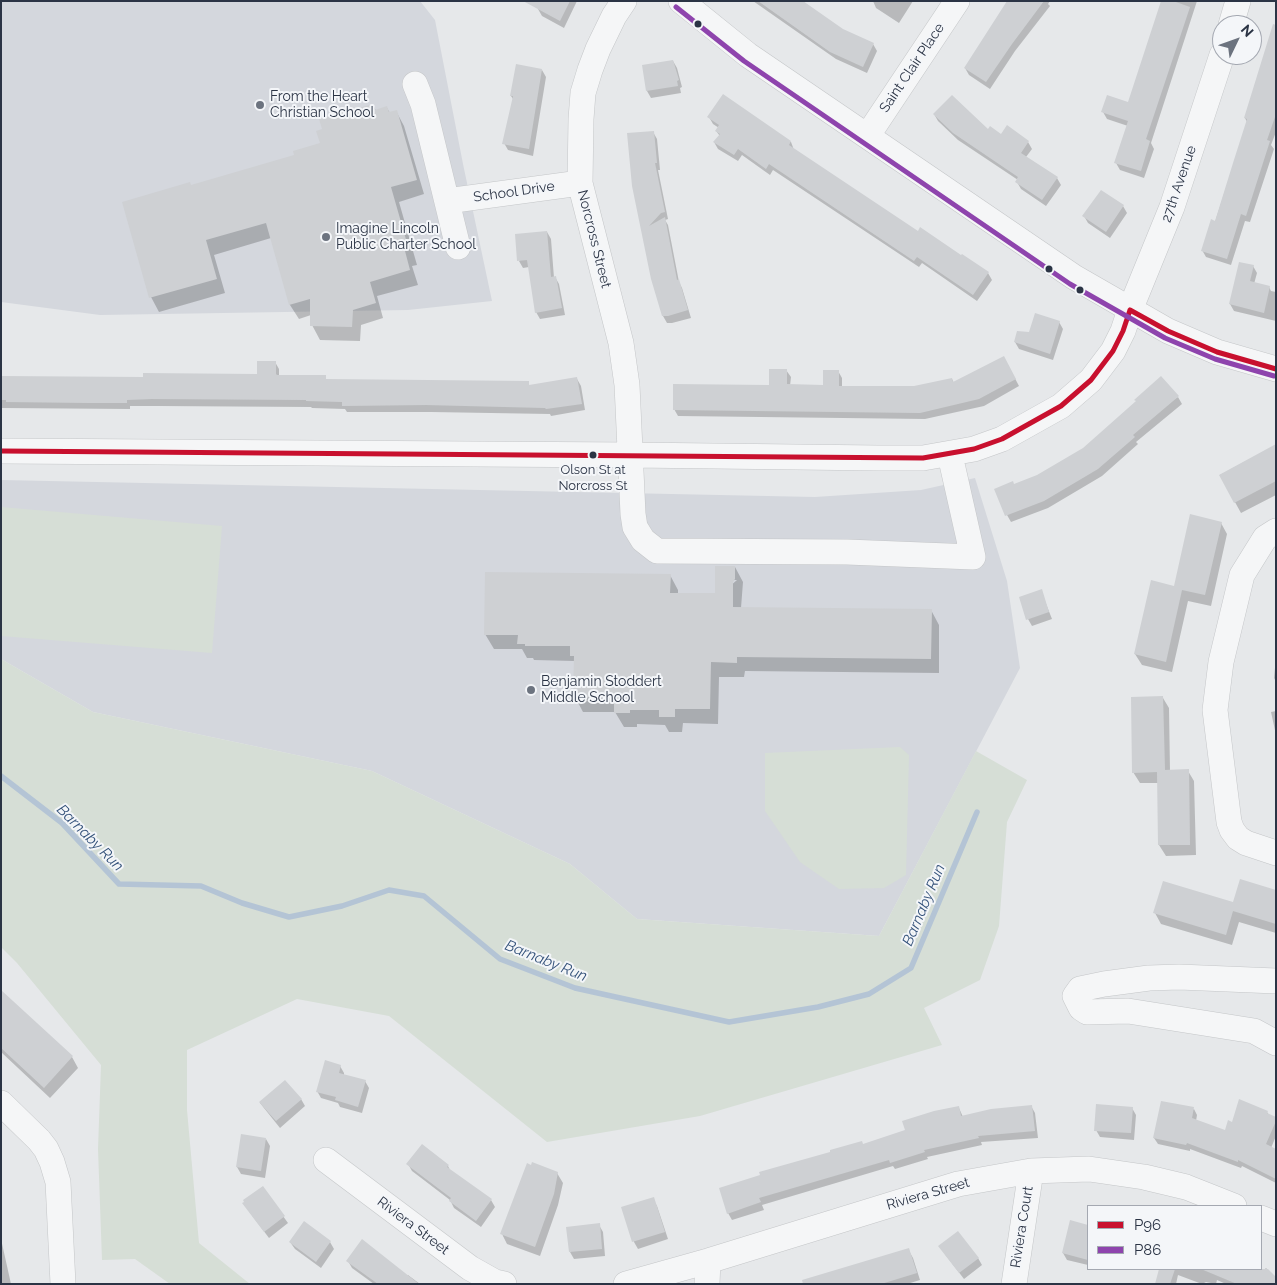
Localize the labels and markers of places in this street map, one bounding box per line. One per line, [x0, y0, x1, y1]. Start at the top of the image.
unlabelled marker [693, 19, 703, 29]
place label: From the Heart Christian School [270, 89, 374, 121]
marker: From the Heart Christian School [254, 99, 266, 111]
place label: Imagine Lincoln Public Charter School [336, 221, 476, 253]
marker: Imagine Lincoln Public Charter School [320, 231, 332, 243]
unlabelled marker [1044, 264, 1054, 274]
unlabelled marker [1075, 285, 1085, 295]
marker: Olson St at Norcross St [588, 450, 598, 460]
place label: Olson St at Norcross St [558, 462, 628, 493]
place label: Benjamin Stoddert Middle School [541, 674, 662, 706]
marker: Benjamin Stoddert Middle School [525, 684, 537, 696]

